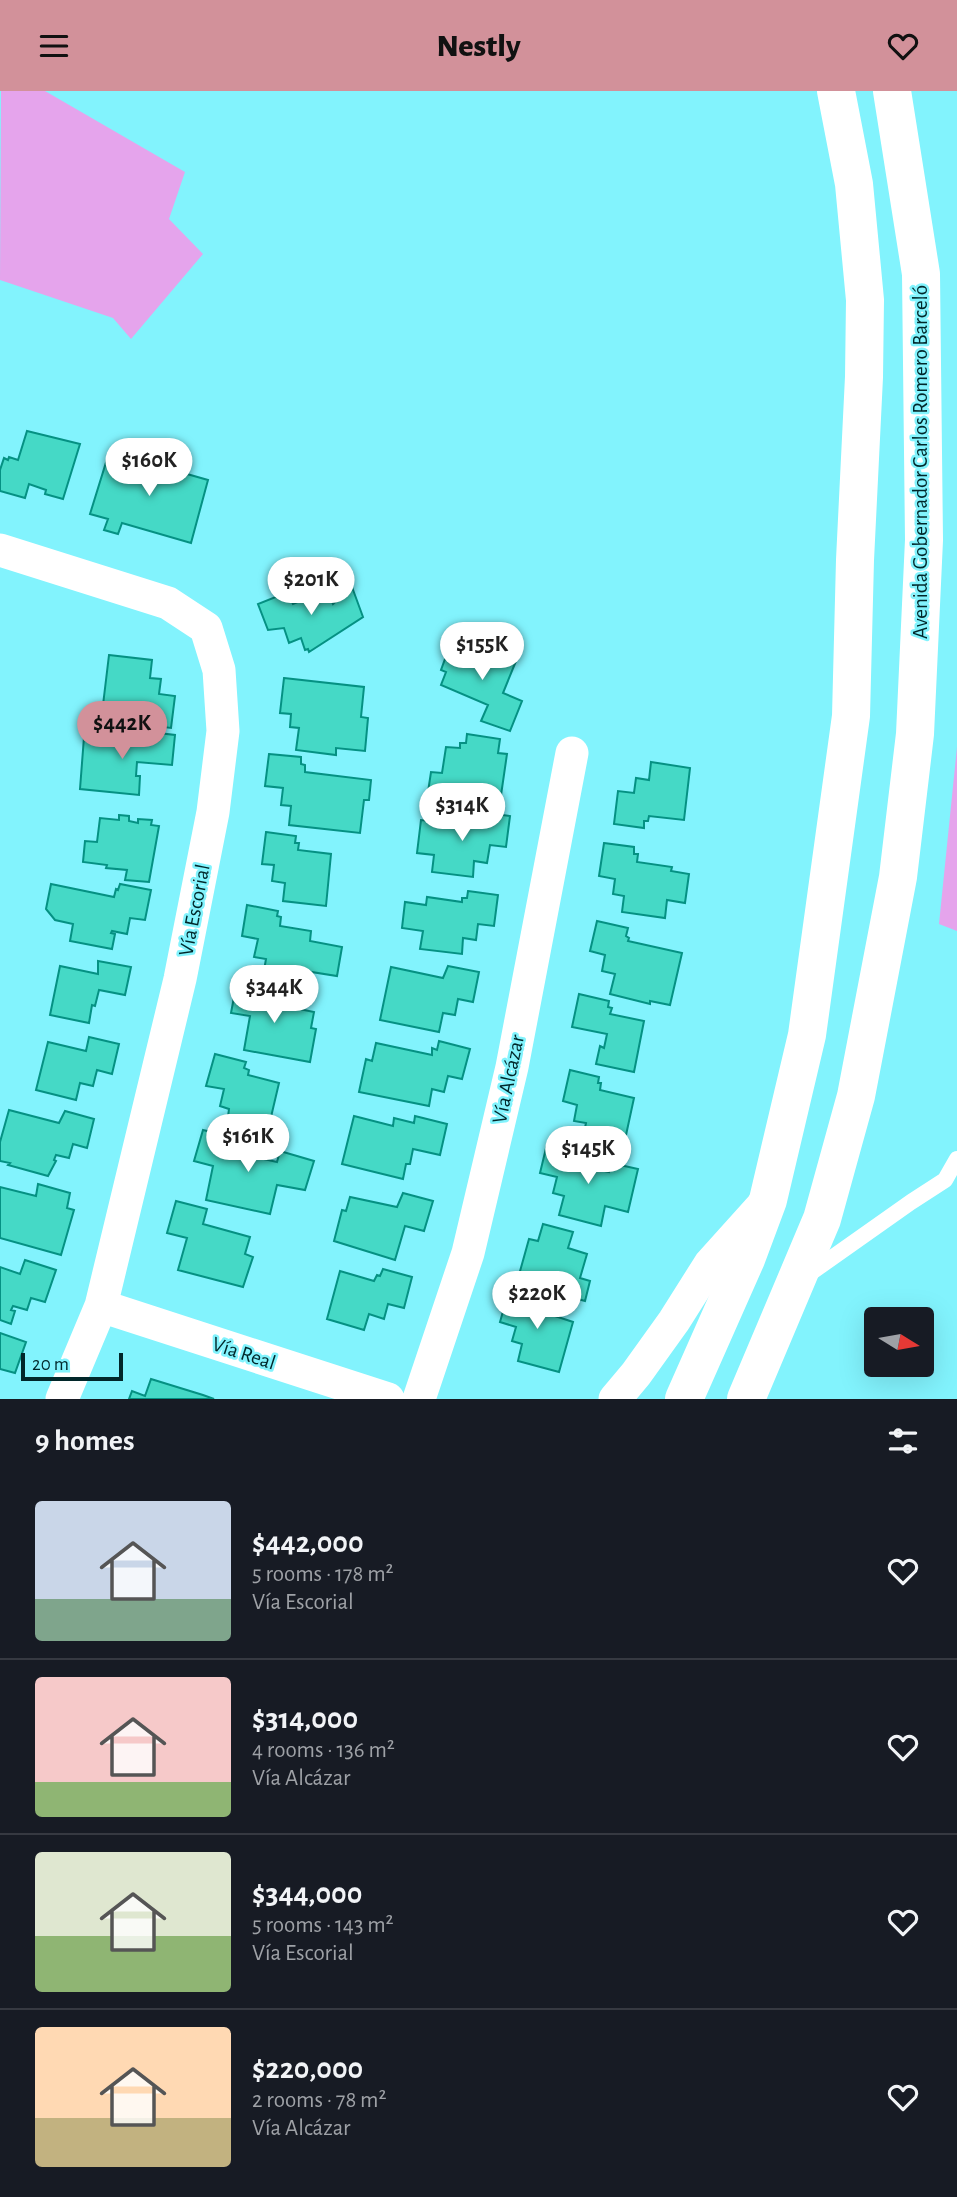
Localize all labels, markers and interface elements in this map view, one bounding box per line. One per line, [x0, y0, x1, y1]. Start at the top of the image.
icon: menu [35, 27, 73, 65]
icon: heart [884, 27, 922, 65]
text: Nestly [436, 30, 521, 62]
street label: Avenida Gobernador Carlos Romero Barceló [910, 285, 931, 639]
pin: $160K [100, 439, 198, 498]
text: $160K [121, 449, 177, 472]
pin: $201K [262, 557, 360, 617]
text: $201K [284, 568, 338, 591]
pin: $155K [433, 623, 531, 682]
text: $155K [456, 633, 508, 656]
pin: $442K [73, 701, 171, 761]
text: $442K [93, 712, 151, 735]
pin: $314K [413, 783, 511, 843]
text: $314K [435, 794, 489, 817]
street label: Vía Escorial [175, 862, 214, 958]
pin: $344K [225, 965, 323, 1025]
text: $344K [246, 976, 302, 999]
street label: Vía Alcázar [489, 1033, 528, 1125]
pin: $161K [199, 1115, 297, 1174]
text: $161K [222, 1125, 274, 1148]
pin: $145K [539, 1127, 637, 1186]
text: $145K [561, 1137, 615, 1160]
pin: $220K [488, 1271, 586, 1331]
text: $220K [508, 1282, 566, 1305]
north arrow [864, 1307, 934, 1377]
map controls [864, 1307, 934, 1377]
street label: Vía Real [209, 1333, 278, 1374]
scale bar [21, 1350, 122, 1382]
text: 20 m [32, 1355, 69, 1374]
icon: filters [884, 1422, 922, 1460]
text: 9 homes [35, 1426, 135, 1456]
text: $442,000 [252, 1528, 364, 1558]
icon: home [91, 1529, 175, 1613]
icon: heart [884, 1552, 922, 1590]
text: 5 rooms · 178 m² [252, 1563, 394, 1586]
text: Vía Escorial [252, 1591, 354, 1614]
text: $314,000 [252, 1704, 358, 1734]
icon: home [91, 1705, 175, 1789]
icon: heart [884, 1728, 922, 1766]
text: 4 rooms · 136 m² [252, 1739, 395, 1762]
text: Vía Alcázar [252, 1767, 351, 1790]
text: $344,000 [252, 1879, 362, 1909]
icon: home [91, 1880, 175, 1964]
icon: heart [884, 1903, 922, 1941]
text: 5 rooms · 143 m² [252, 1914, 394, 1937]
text: Vía Escorial [252, 1942, 354, 1965]
text: $220,000 [252, 2054, 363, 2084]
icon: home [91, 2055, 175, 2139]
icon: heart [884, 2078, 922, 2116]
text: 2 rooms · 78 m² [252, 2089, 387, 2112]
text: Vía Alcázar [252, 2117, 351, 2140]

